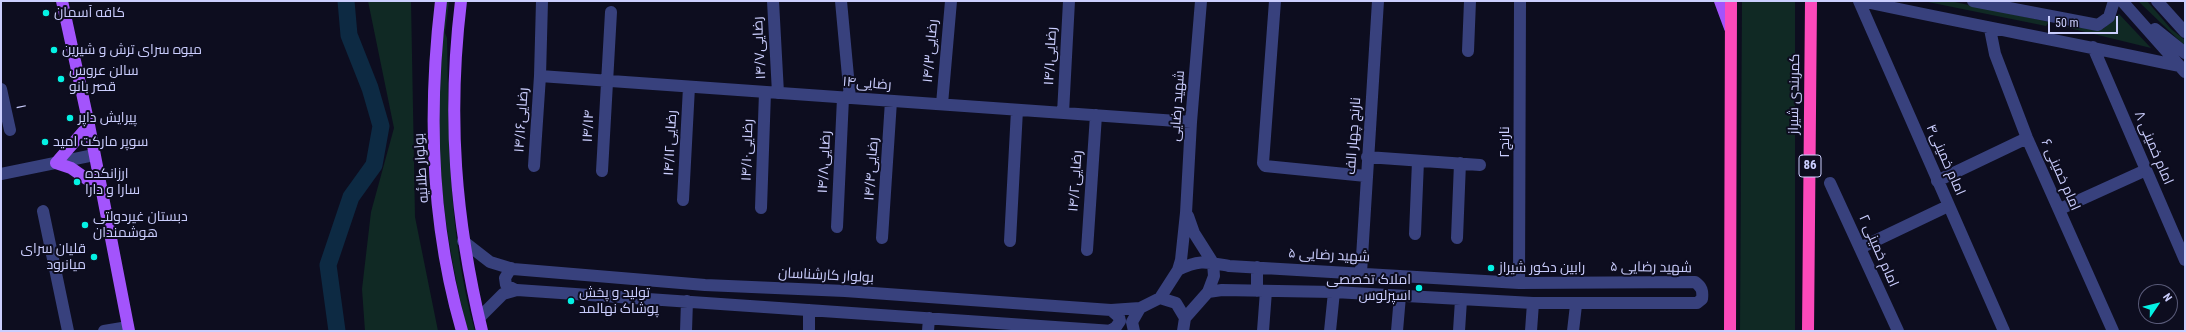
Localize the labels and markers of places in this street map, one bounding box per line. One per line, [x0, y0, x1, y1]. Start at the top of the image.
place label: کافه آسمان [54, 5, 125, 21]
marker: کافه آسمان [41, 8, 51, 18]
place label: میوه سرای ترش و شیرین [62, 42, 202, 58]
marker: میوه سرای ترش و شیرین [49, 45, 59, 55]
place label: سالن عروس قصر بانو [69, 63, 139, 96]
marker: سالن عروس قصر بانو [56, 74, 66, 84]
place label: پیرایش داپر [78, 110, 137, 126]
marker: پیرایش داپر [65, 113, 75, 123]
place label: سوپر مارکت امید [53, 134, 148, 150]
marker: سوپر مارکت امید [40, 137, 50, 147]
place label: ارزانکده سارا و دارا [85, 166, 140, 198]
marker: ارزانکده سارا و دارا [72, 177, 82, 187]
place label: دبستان غیردولتی هوشمندان [93, 209, 188, 242]
marker: دبستان غیردولتی هوشمندان [80, 220, 90, 230]
place label: قلیان سرای میانرود [21, 241, 86, 274]
marker: قلیان سرای میانرود [89, 252, 99, 262]
place label: رابین دکور شیراز [1499, 260, 1585, 276]
marker: رابین دکور شیراز [1486, 263, 1496, 273]
place label: املاک تخصصی اسپرلوس [1326, 272, 1411, 304]
marker: املاک تخصصی اسپرلوس [1414, 283, 1424, 293]
place label: تولید و پخش پوشاک نهالمد [579, 285, 659, 318]
marker: تولید و پخش پوشاک نهالمد [566, 296, 576, 306]

